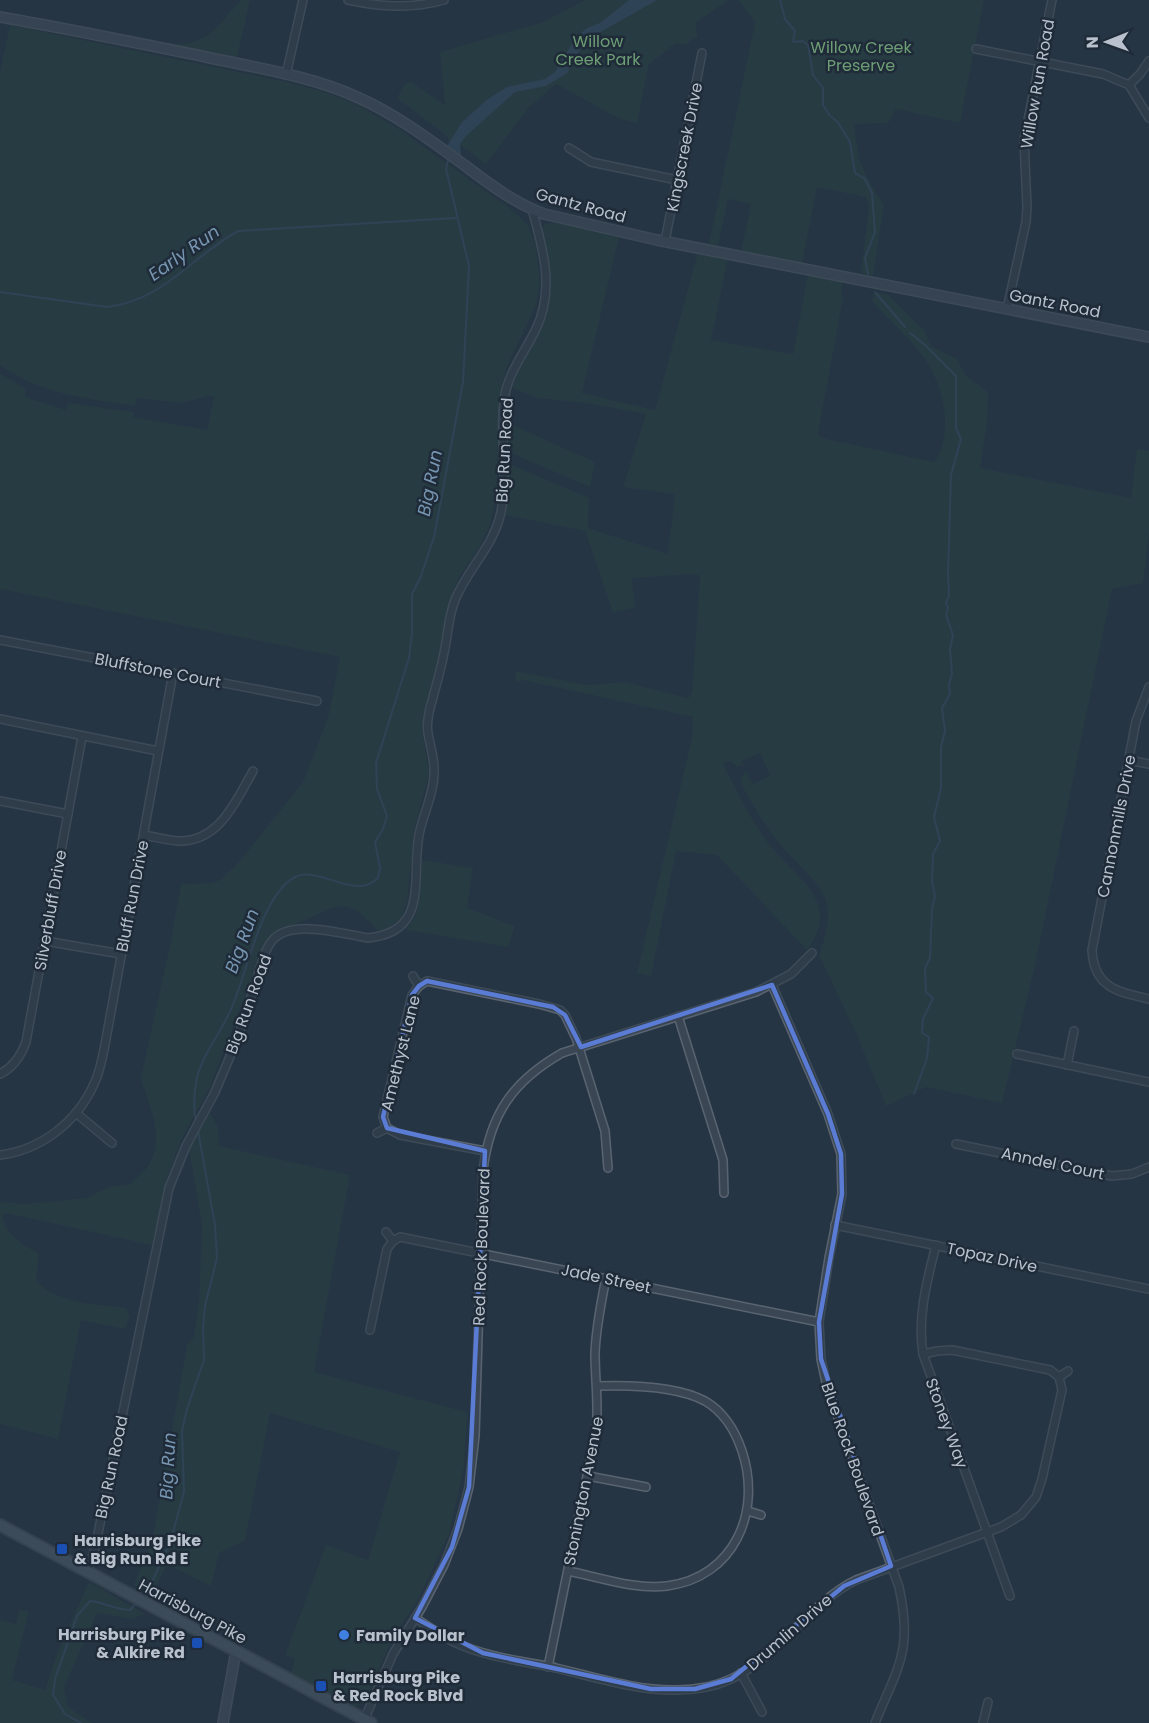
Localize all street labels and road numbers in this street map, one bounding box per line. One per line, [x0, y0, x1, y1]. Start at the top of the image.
street label: Willow Run Road [1015, 18, 1060, 151]
street label: Kingscreek Drive [661, 80, 708, 214]
street label: Gantz Road [533, 182, 629, 229]
street label: Gantz Road [1007, 283, 1102, 324]
street label: Big Run Road [490, 397, 519, 503]
street label: Bluffstone Court [93, 647, 223, 694]
street label: Cannonmills Drive [1091, 753, 1142, 900]
street label: Bluff Run Drive [110, 838, 155, 954]
street label: Silverbluff Drive [29, 848, 72, 972]
street label: Big Run Road [220, 951, 277, 1057]
street label: Amethyst Lane [375, 993, 426, 1113]
street label: Anndel Court [999, 1141, 1107, 1186]
street label: Red Rock Boulevard [467, 1168, 496, 1326]
street label: Topaz Drive [944, 1237, 1039, 1278]
street label: Jade Street [559, 1258, 653, 1299]
street label: Stoney Way [920, 1375, 973, 1471]
street label: Blue Rock Boulevard [815, 1379, 890, 1539]
street label: Big Run Road [89, 1413, 134, 1521]
street label: Stonington Avenue [558, 1415, 609, 1568]
street label: Harrisburg Pike [135, 1573, 251, 1650]
street label: Drumlin Drive [742, 1589, 837, 1676]

